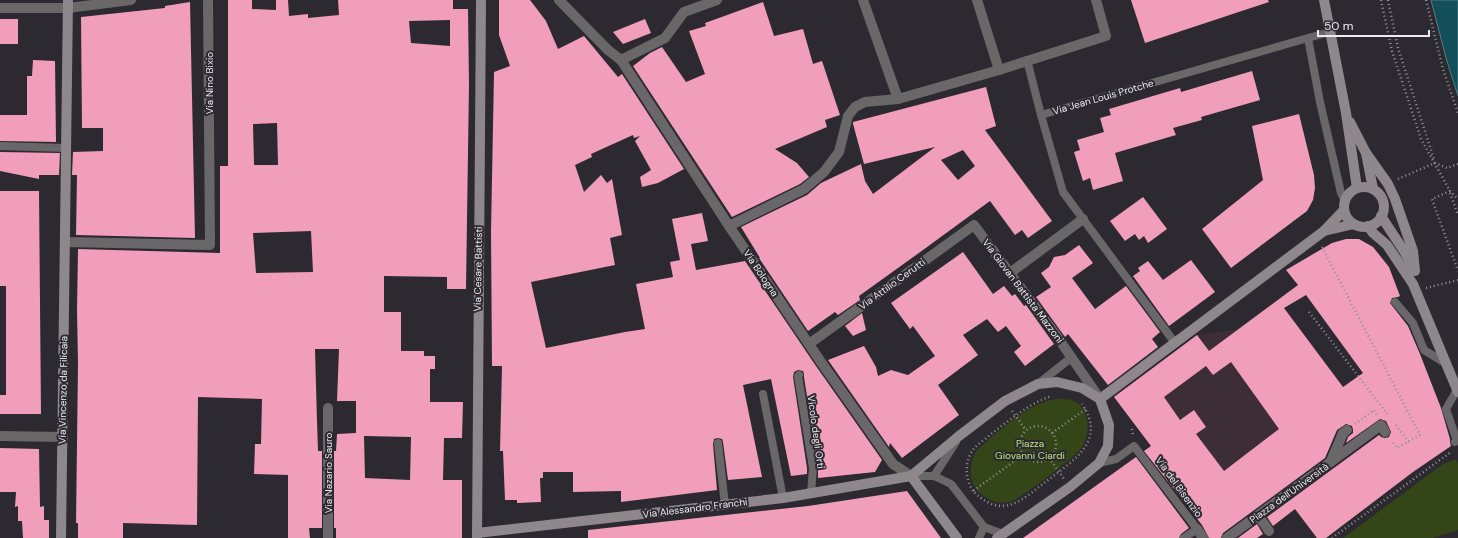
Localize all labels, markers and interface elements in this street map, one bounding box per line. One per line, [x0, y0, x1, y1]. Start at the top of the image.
scale bar [1318, 12, 1429, 38]
text: 50 m [1324, 18, 1353, 34]
street label: Via Nino Bixio [203, 52, 216, 114]
street label: Via Jean Louis Protche [1051, 76, 1155, 118]
street label: Via Cesare Battisti [471, 226, 485, 312]
street label: Via Giovan Battista Mazzoni [980, 236, 1066, 346]
street label: Via Bologna [741, 247, 781, 299]
street label: Via Attilio Cerutti [856, 255, 928, 313]
street label: Via Vincenzo da Filicaia [56, 336, 70, 444]
street label: Vicolo degli Orti [804, 394, 828, 470]
street label: Via Nazario Sauro [322, 433, 335, 513]
park label: Piazza Giovanni Ciardi [995, 437, 1065, 462]
street label: Via del Bisenzio [1153, 454, 1205, 520]
street label: Piazza dell'Università [1247, 460, 1331, 526]
street label: Via Alessandro Franchi [642, 495, 748, 521]

